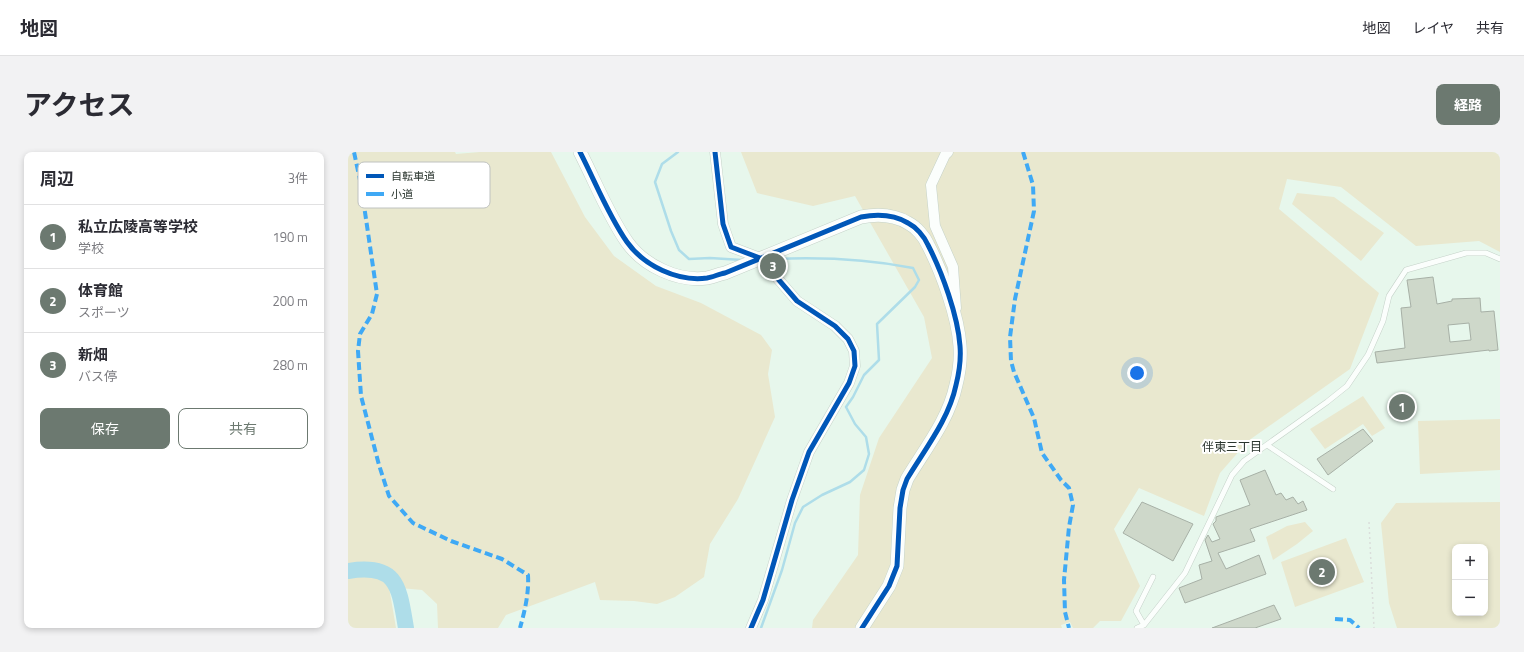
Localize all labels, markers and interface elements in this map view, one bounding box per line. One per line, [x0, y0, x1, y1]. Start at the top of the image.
text: 地図 [20, 13, 58, 42]
text: 地図 [1362, 17, 1390, 38]
text: レイヤ [1412, 17, 1454, 38]
text: 共有 [1476, 17, 1504, 38]
text: アクセス [24, 83, 135, 126]
button: 経路 [1436, 84, 1500, 125]
legend [358, 162, 490, 208]
text: 周辺 [40, 166, 74, 192]
text: 3件 [288, 168, 308, 188]
text: 自転車道 [391, 168, 435, 184]
text: 小道 [391, 186, 413, 202]
text: 私立広陵高等学校 [78, 215, 198, 238]
text: 1 [49, 227, 57, 247]
text: 190 m [272, 227, 308, 247]
text: 学校 [78, 238, 104, 258]
pin: 3 [760, 251, 786, 281]
text: 体育館 [78, 279, 123, 302]
text: 2 [49, 291, 57, 311]
text: 200 m [272, 291, 308, 311]
text: スポーツ [78, 302, 130, 322]
text: 新畑 [78, 343, 108, 366]
text: 3 [49, 355, 57, 375]
text: 280 m [272, 355, 308, 375]
your location [1127, 363, 1147, 383]
text: バス停 [78, 366, 117, 386]
pin: 1 [1389, 392, 1415, 422]
button: 保存 [40, 408, 170, 449]
button: 共有 [178, 408, 308, 449]
district label: 伴東三丁目 [1202, 437, 1262, 456]
map controls [1452, 544, 1488, 616]
button: + [1452, 544, 1488, 580]
pin: 2 [1309, 557, 1335, 587]
button: − [1452, 580, 1488, 616]

